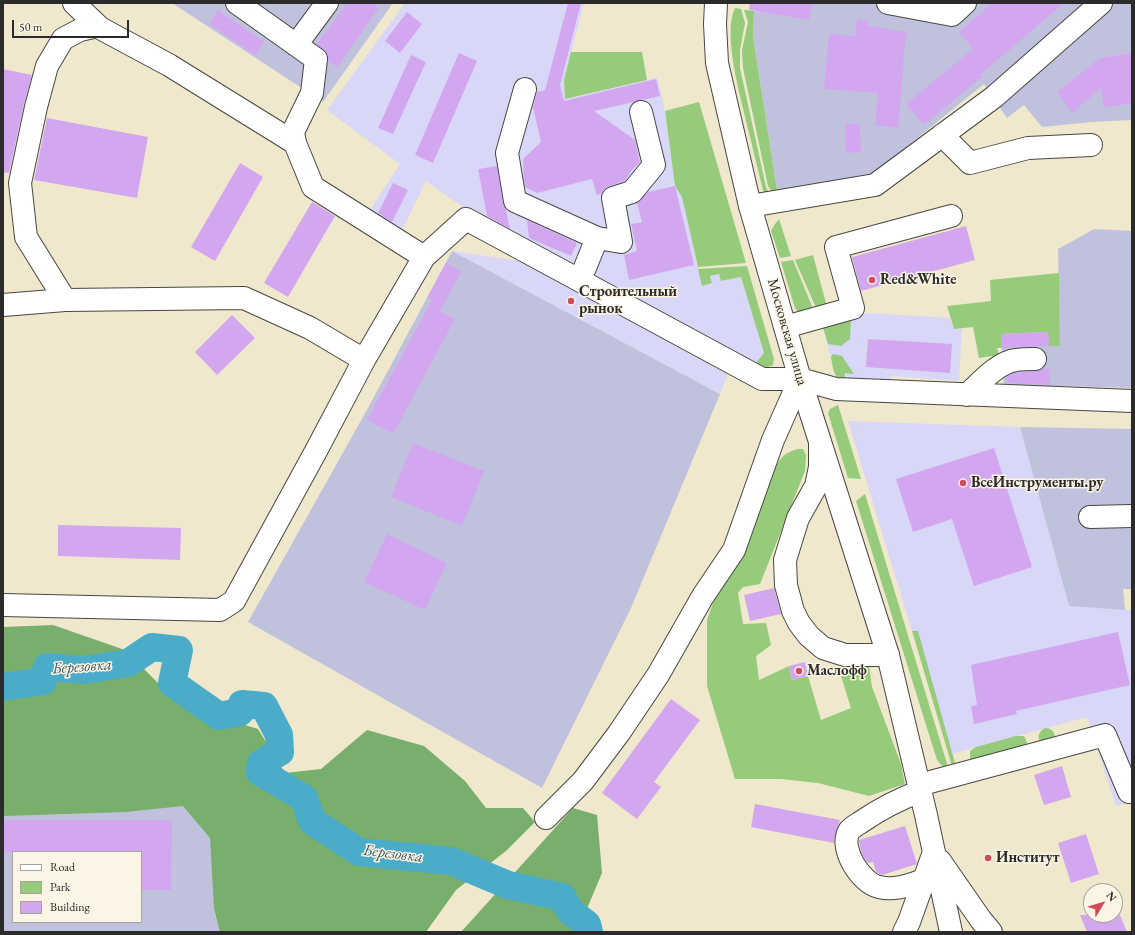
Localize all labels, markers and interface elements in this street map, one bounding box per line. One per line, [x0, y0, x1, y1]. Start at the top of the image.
scale bar [14, 12, 131, 38]
text: 50 m [19, 19, 42, 35]
place label: Red&White [880, 271, 957, 289]
marker: Red&White [867, 275, 877, 285]
street label: Московская улица [763, 276, 811, 388]
place label: Строительный рынок [579, 283, 677, 318]
marker: Строительный рынок [566, 296, 576, 306]
place label: ВсеИнструменты.ру [971, 474, 1103, 492]
marker: ВсеИнструменты.ру [958, 478, 968, 488]
water label: Березовка [51, 655, 113, 679]
place label: Маслофф [807, 662, 867, 680]
marker: Маслофф [794, 666, 804, 676]
water label: Березовка [362, 841, 424, 867]
place label: Институт [996, 849, 1060, 867]
legend [12, 851, 142, 923]
marker: Институт [983, 853, 993, 863]
text: Road [50, 859, 75, 875]
text: Park [50, 879, 70, 895]
north arrow [1083, 883, 1123, 923]
text: N [1103, 888, 1120, 904]
text: Building [50, 899, 90, 915]

